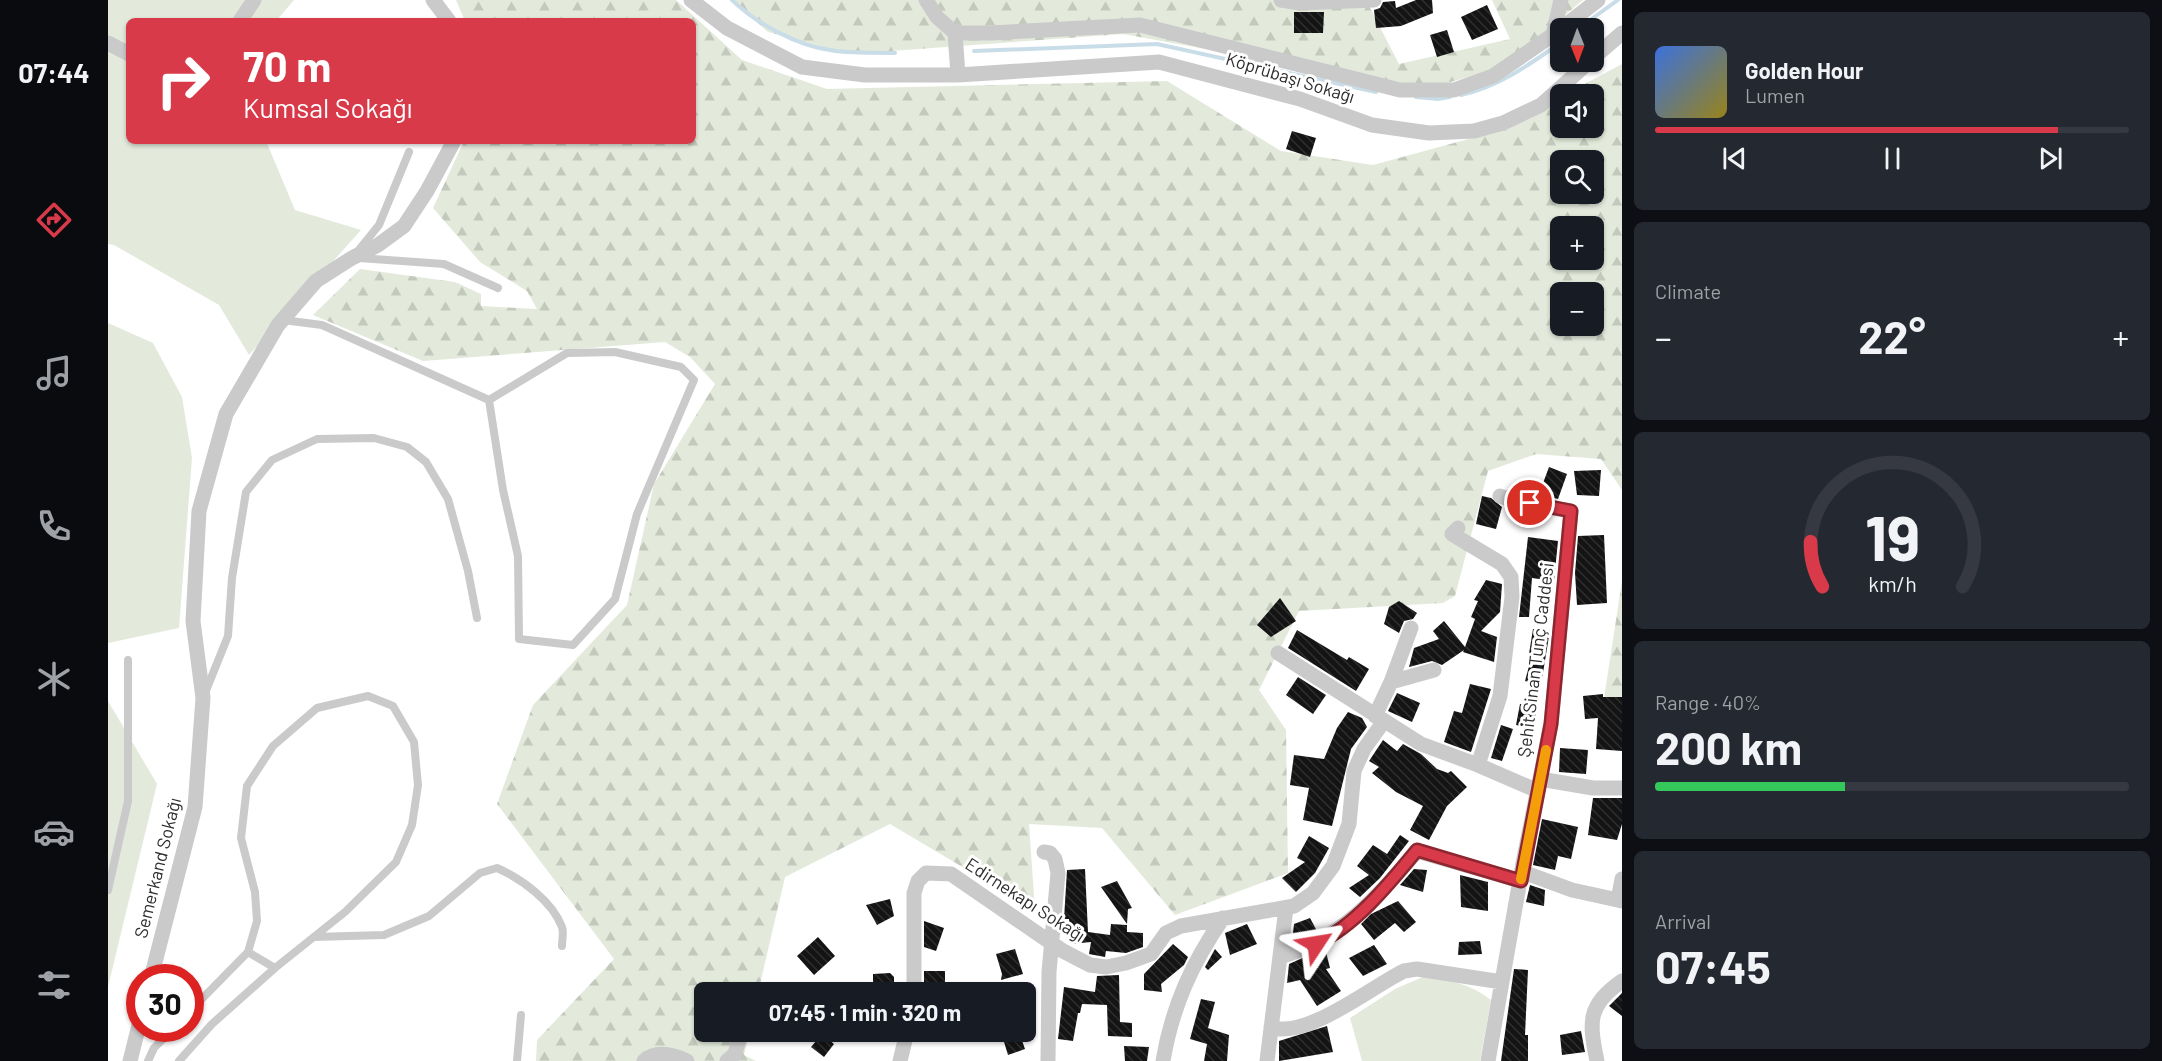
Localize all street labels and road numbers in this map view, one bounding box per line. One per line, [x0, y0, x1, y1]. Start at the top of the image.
street label: Köprübaşı Sokağı [1223, 47, 1357, 107]
street label: Şehit Sinan Tunç Caddesi [1512, 561, 1558, 758]
street label: Semerkand Sokağı [129, 795, 185, 940]
street label: Edirnekapı Sokağı [962, 852, 1090, 946]

